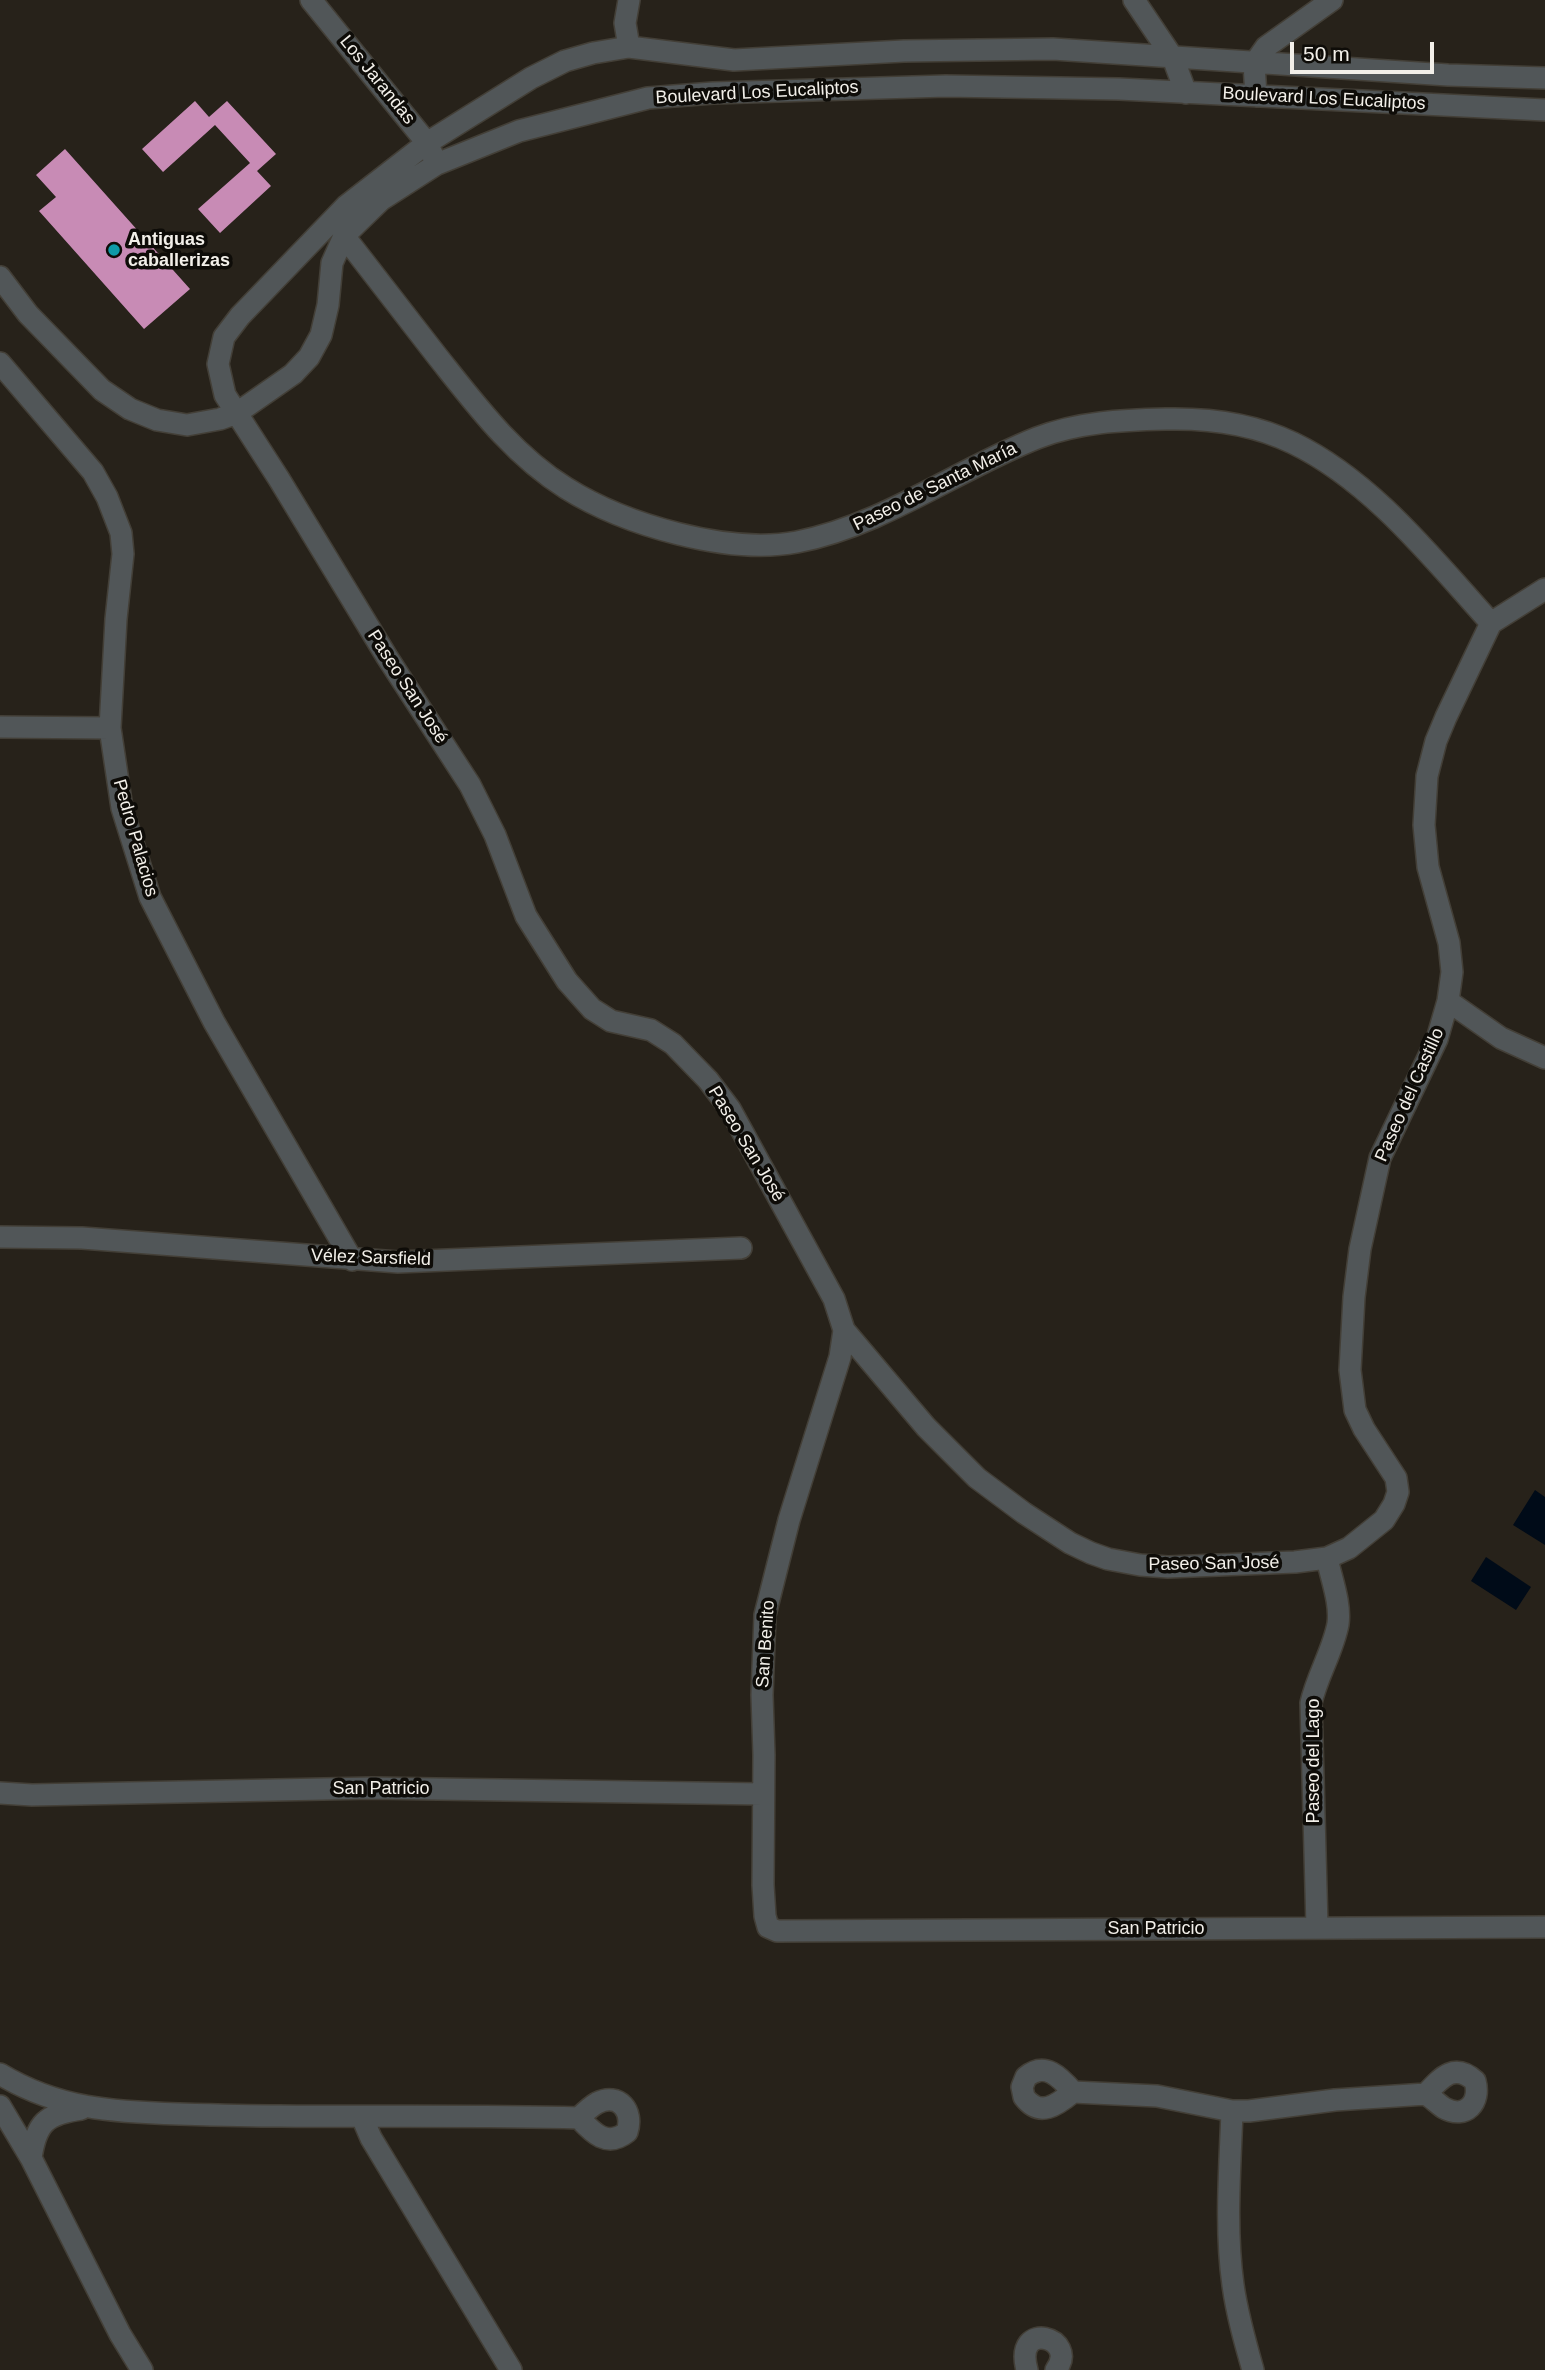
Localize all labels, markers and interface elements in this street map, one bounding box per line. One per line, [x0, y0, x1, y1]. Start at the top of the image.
scale bar [1293, 28, 1436, 72]
street label: Los Jarandas [335, 31, 419, 129]
text: 50 m [1303, 42, 1350, 65]
street label: Boulevard Los Eucaliptos [655, 77, 859, 109]
street label: Boulevard Los Eucaliptos [1222, 83, 1426, 115]
place label: Antiguas caballerizas [128, 229, 230, 272]
marker: Antiguas caballerizas [106, 242, 122, 258]
street label: Paseo de Santa María [850, 438, 1020, 536]
street label: Paseo San José [362, 626, 452, 748]
street label: Pedro Palacios [108, 777, 162, 899]
street label: Paseo del Castillo [1371, 1025, 1449, 1165]
street label: Paseo San José [703, 1082, 789, 1206]
street label: Vélez Sarsfield [311, 1245, 431, 1271]
street label: Paseo San José [1148, 1552, 1280, 1576]
street label: San Benito [752, 1599, 780, 1689]
street label: Paseo del Lago [1303, 1698, 1325, 1824]
street label: San Patricio [332, 1778, 430, 1800]
street label: San Patricio [1107, 1918, 1205, 1940]

